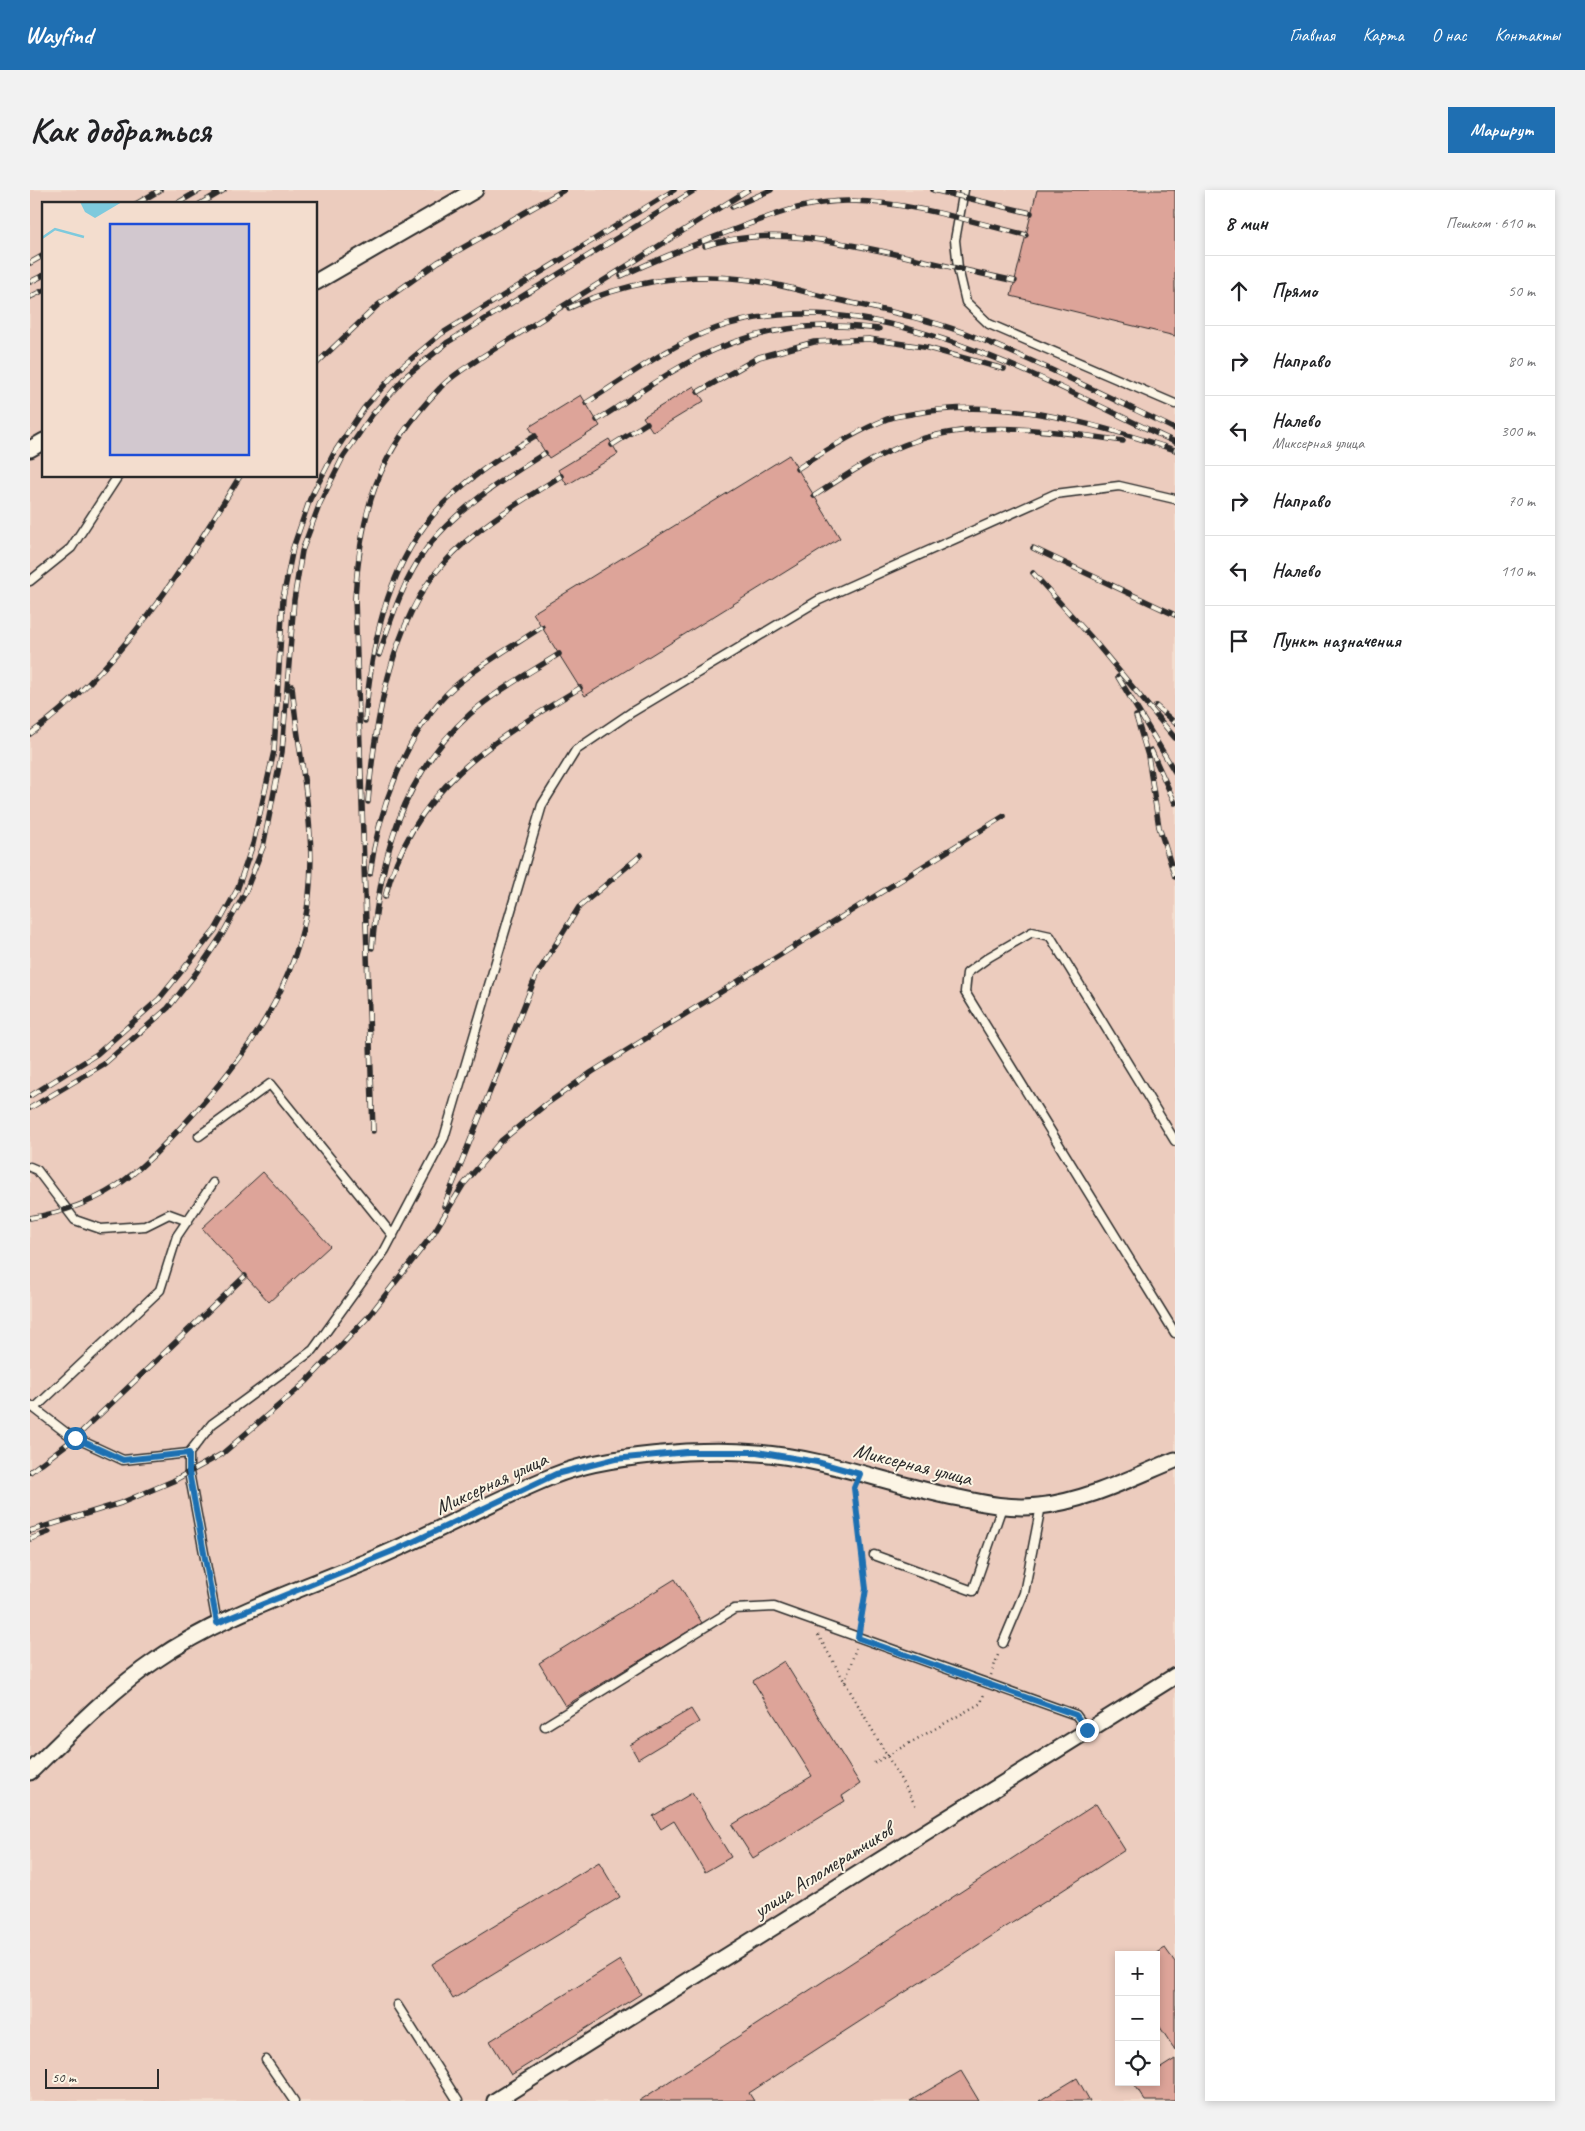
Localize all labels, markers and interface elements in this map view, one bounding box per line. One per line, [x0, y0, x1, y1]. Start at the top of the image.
text: Wayfind [25, 20, 92, 50]
text: Главная [1290, 24, 1335, 46]
text: Карта [1363, 24, 1404, 46]
text: О нас [1432, 24, 1467, 46]
text: Контакты [1495, 24, 1560, 46]
button: Маршрут [1448, 107, 1555, 153]
text: Как добраться [30, 108, 211, 153]
inset map [42, 202, 318, 478]
text: 8 мин [1225, 210, 1268, 236]
text: Пешком · 610 m [1446, 213, 1535, 233]
icon: ahead [1225, 277, 1253, 305]
text: Прямо [1272, 279, 1317, 303]
text: 50 m [1508, 281, 1535, 301]
icon: right [1225, 347, 1253, 375]
text: Направо [1272, 349, 1330, 373]
text: 80 m [1508, 351, 1535, 371]
text: Налево [1272, 409, 1320, 433]
icon: left [1225, 417, 1253, 445]
text: 300 m [1501, 421, 1535, 441]
text: Миксерная улица [1272, 433, 1364, 453]
icon: right [1225, 487, 1253, 515]
text: Направо [1272, 489, 1330, 513]
text: 70 m [1508, 491, 1535, 511]
icon: left [1225, 557, 1253, 585]
text: Налево [1272, 559, 1320, 583]
text: 110 m [1501, 561, 1535, 581]
icon: arrive [1225, 627, 1253, 655]
text: Пункт назначения [1272, 629, 1401, 653]
route start [64, 1427, 87, 1450]
street label: Миксерная улица [851, 1437, 977, 1492]
street label: Миксерная улица [431, 1445, 553, 1520]
route end [1076, 1719, 1099, 1742]
street label: улица Агломератчиков [747, 1814, 901, 1924]
map controls [1115, 1951, 1160, 2086]
button: + [1115, 1951, 1160, 1996]
button: − [1115, 1996, 1160, 2041]
button: locate [1115, 2041, 1160, 2086]
scale bar [45, 2066, 159, 2089]
text: 50 m [52, 2069, 76, 2086]

